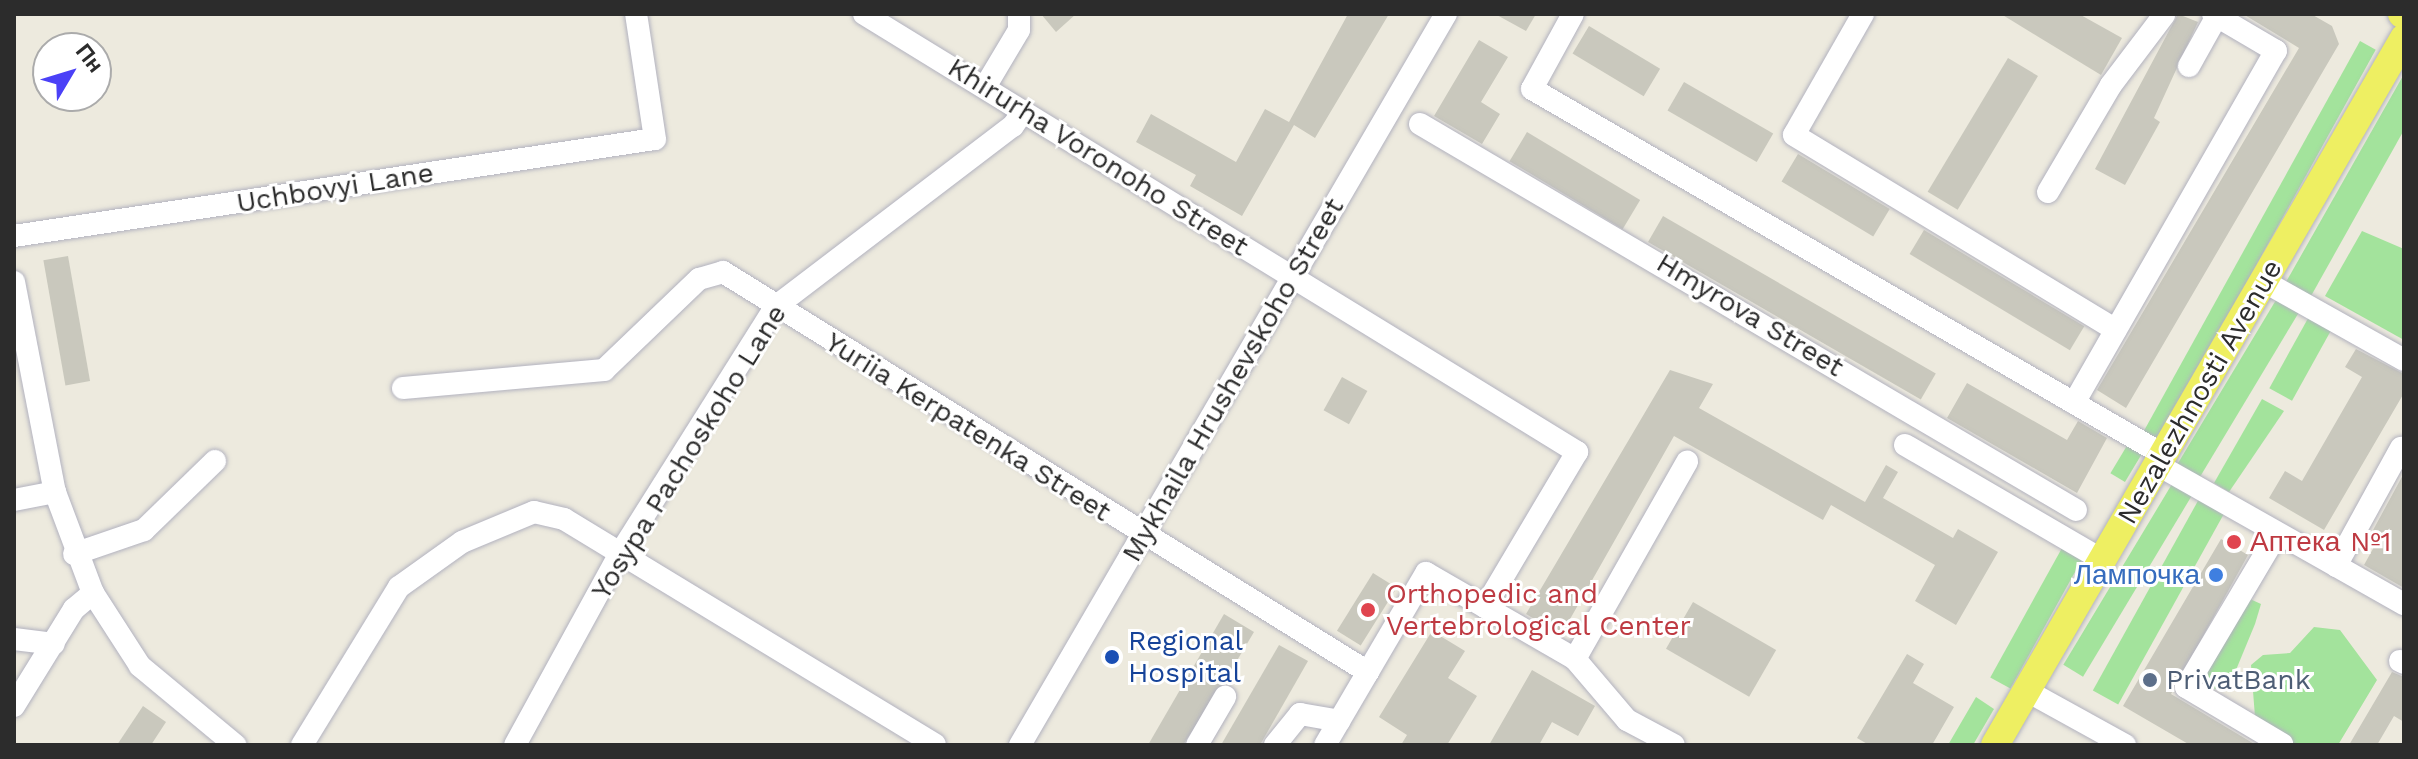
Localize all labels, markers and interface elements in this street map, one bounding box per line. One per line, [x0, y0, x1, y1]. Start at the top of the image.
north arrow [32, 32, 112, 112]
text: Пн [71, 39, 109, 77]
street label: Khirurha Voronoho Street [941, 50, 1255, 264]
street label: Uchbovyi Lane [234, 156, 436, 220]
street label: Mykhaila Hrushevskoho Street [1115, 192, 1351, 568]
street label: Hmyrova Street [1650, 246, 1850, 384]
street label: Nezalezhnosti Avenue [2110, 253, 2290, 531]
street label: Yosypa Pachoskoho Lane [584, 298, 794, 606]
street label: Yuriia Kerpatenka Street [818, 325, 1118, 529]
place label: Аптека №1 [2250, 525, 2391, 559]
marker: Аптека №1 [2225, 533, 2243, 551]
place label: Лампочка [2074, 558, 2200, 592]
marker: Лампочка [2207, 566, 2225, 584]
place label: Orthopedic and Vertebrological Center [1386, 577, 1692, 643]
marker: Orthopedic and Vertebrological Center [1357, 599, 1379, 621]
place label: Regional Hospital [1128, 624, 1243, 690]
marker: Regional Hospital [1103, 648, 1121, 666]
place label: PrivatBank [2166, 663, 2311, 697]
marker: PrivatBank [2141, 671, 2159, 689]

